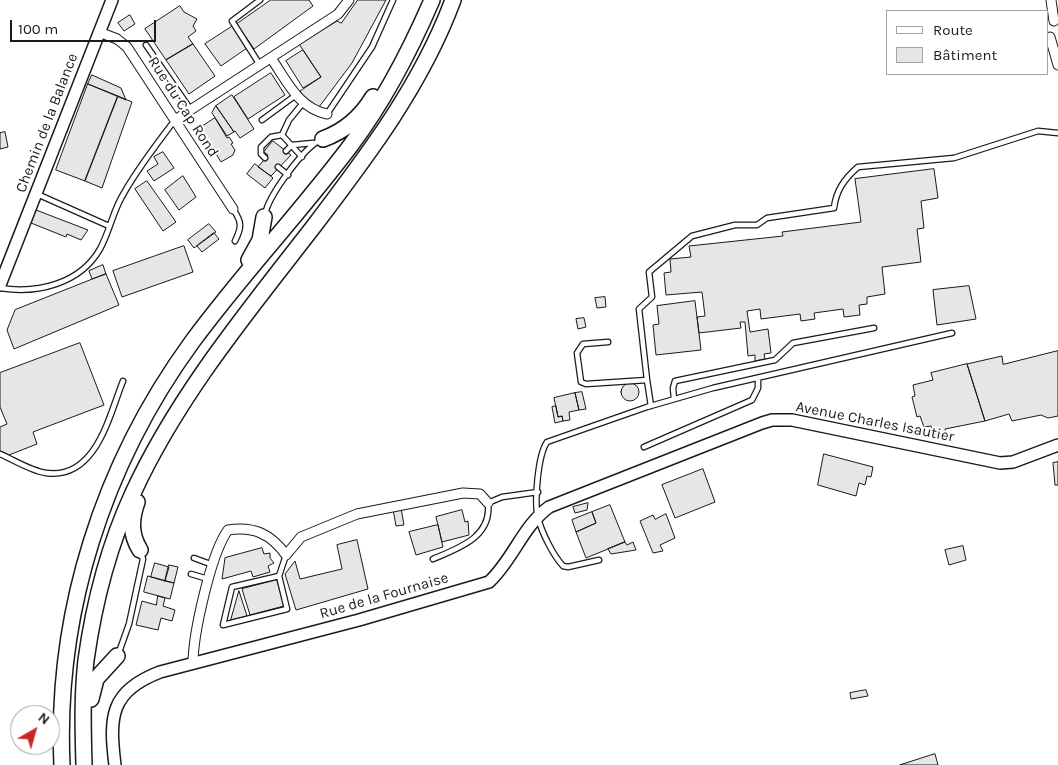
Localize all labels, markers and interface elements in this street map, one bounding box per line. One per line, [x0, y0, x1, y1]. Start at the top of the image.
scale bar [12, 10, 159, 42]
legend [886, 10, 1048, 75]
text: 100 m [18, 20, 58, 38]
text: Route [933, 21, 973, 39]
text: Bâtiment [933, 46, 997, 64]
street label: Chemin de la Balance [12, 51, 82, 195]
street label: Rue du Cap Rond [144, 53, 222, 161]
street label: Avenue Charles Isautier [794, 398, 956, 446]
street label: Rue de la Fournaise [317, 569, 451, 623]
north arrow [10, 705, 60, 755]
text: N [35, 709, 53, 728]

